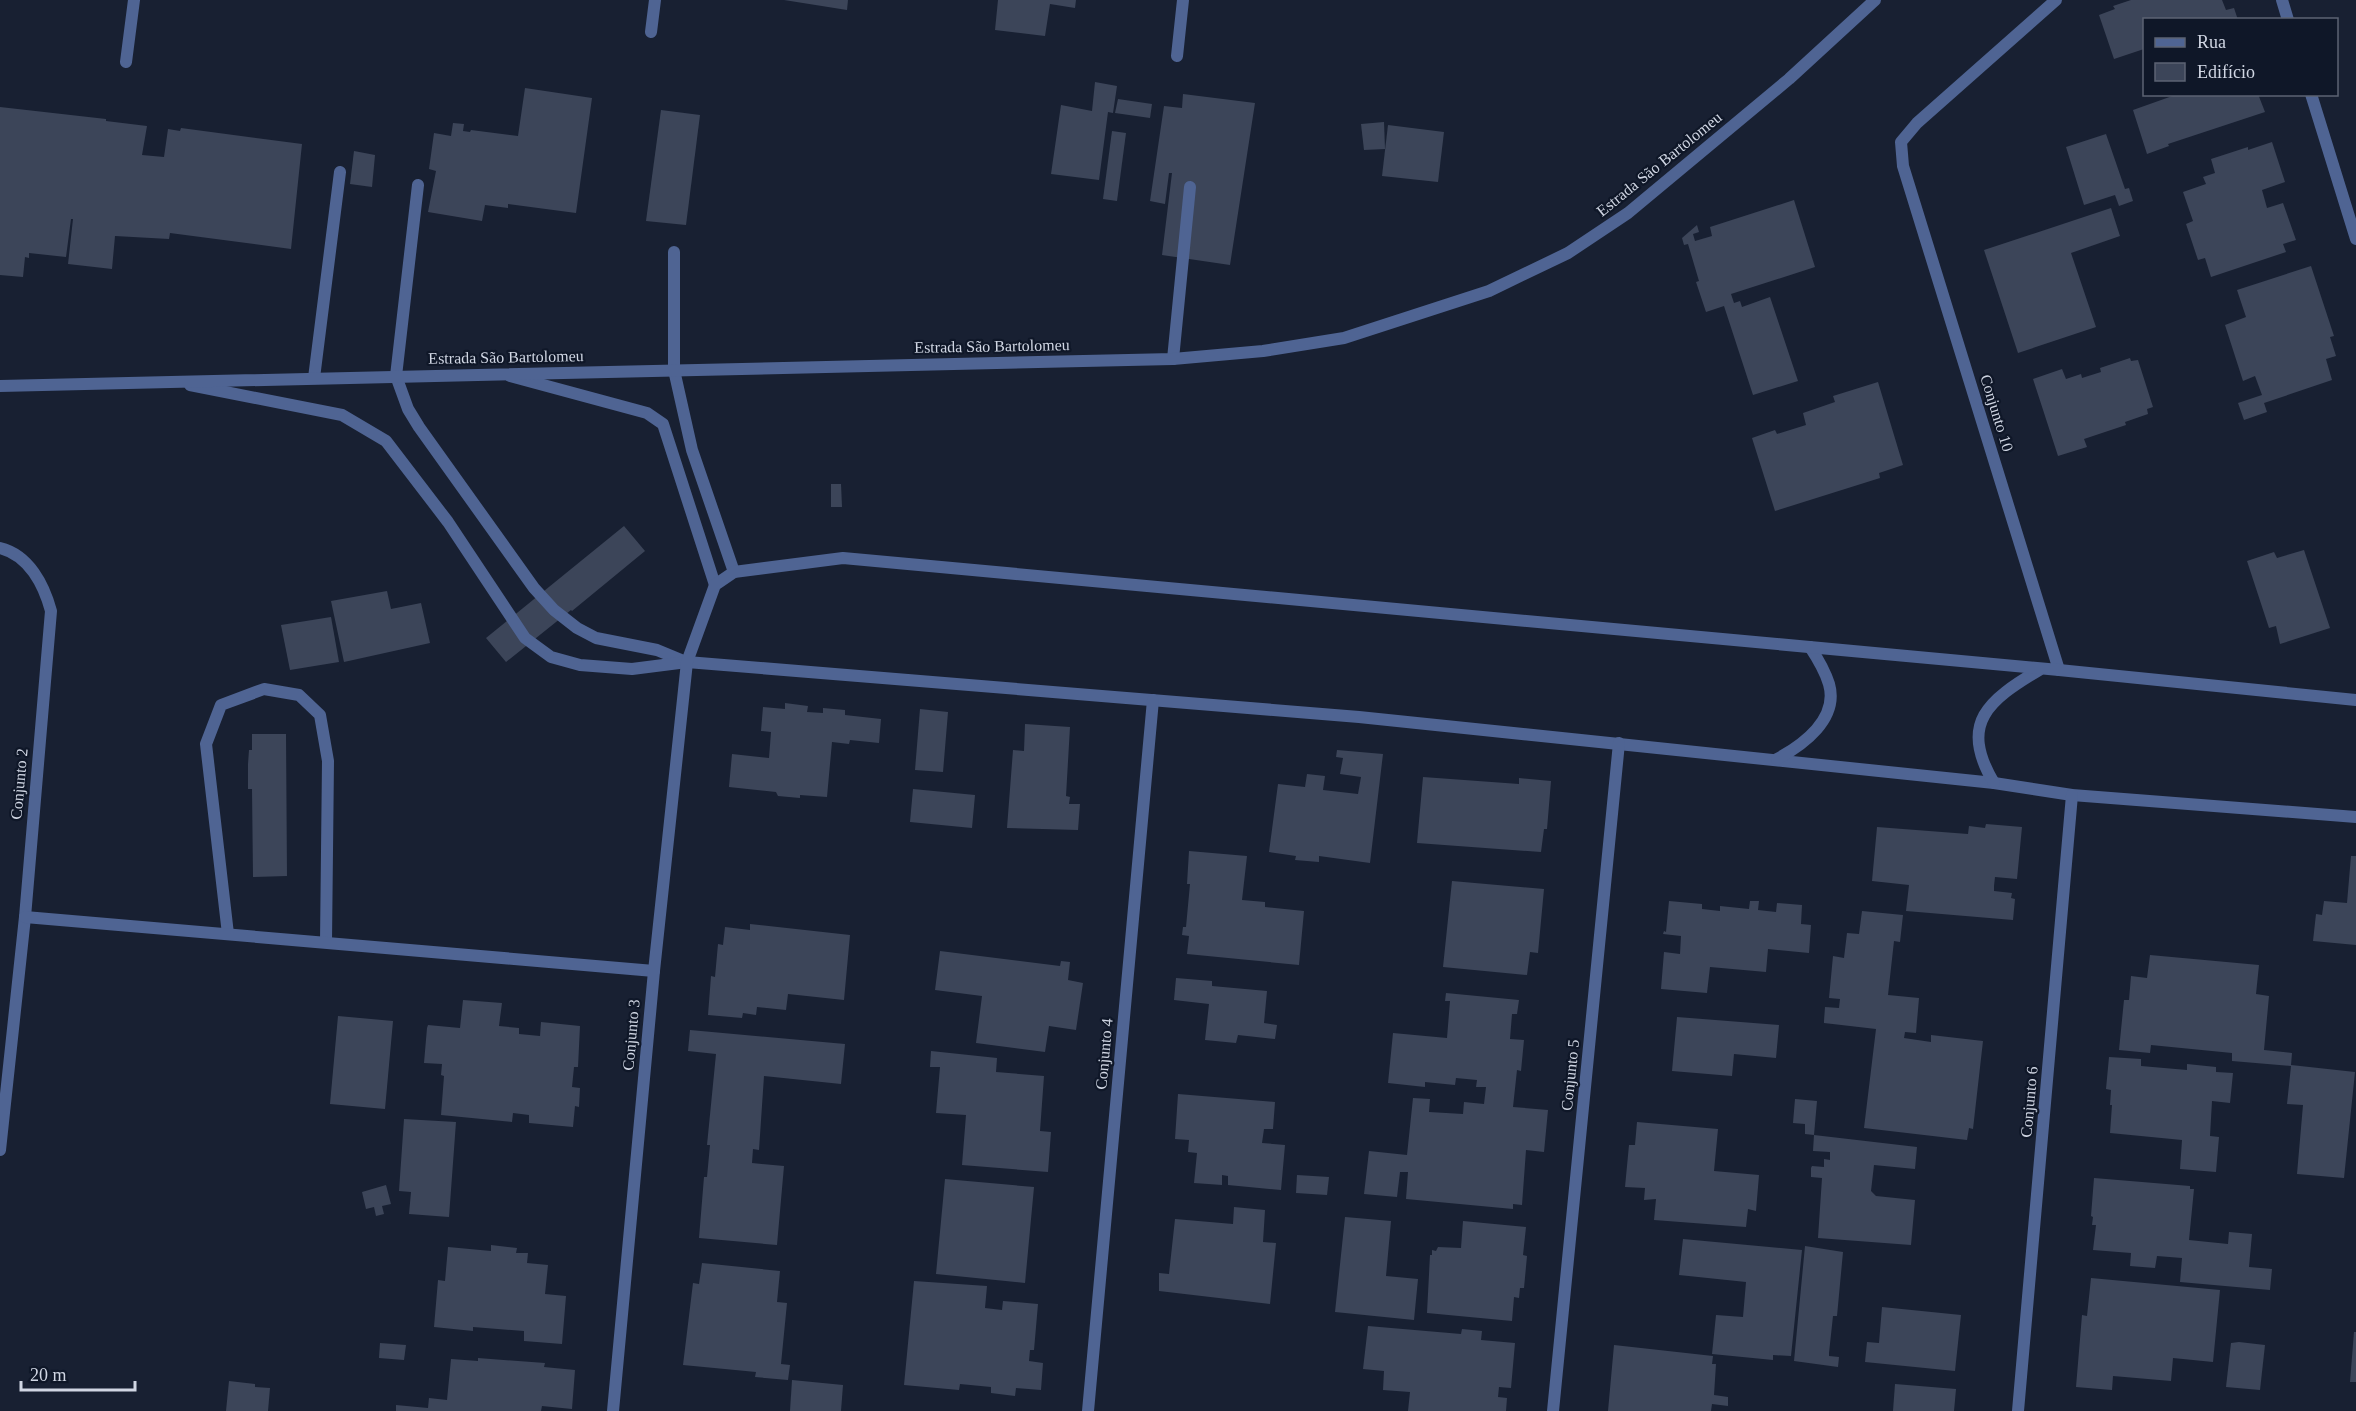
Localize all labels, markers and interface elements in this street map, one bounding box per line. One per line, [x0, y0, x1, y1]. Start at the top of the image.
legend [2143, 18, 2338, 96]
text: Rua [2197, 32, 2226, 52]
text: Edifício [2197, 62, 2255, 82]
street label: Estrada São Bartolomeu [1593, 108, 1725, 220]
street label: Estrada São Bartolomeu [914, 336, 1070, 356]
street label: Estrada São Bartolomeu [428, 347, 584, 367]
street label: Conjunto 10 [1976, 372, 2017, 454]
street label: Conjunto 2 [7, 748, 32, 820]
street label: Conjunto 3 [619, 999, 644, 1071]
street label: Conjunto 4 [1092, 1018, 1117, 1090]
street label: Conjunto 5 [1558, 1039, 1583, 1112]
street label: Conjunto 6 [2017, 1066, 2042, 1138]
scale bar [21, 1354, 135, 1392]
text: 20 m [30, 1365, 67, 1385]

